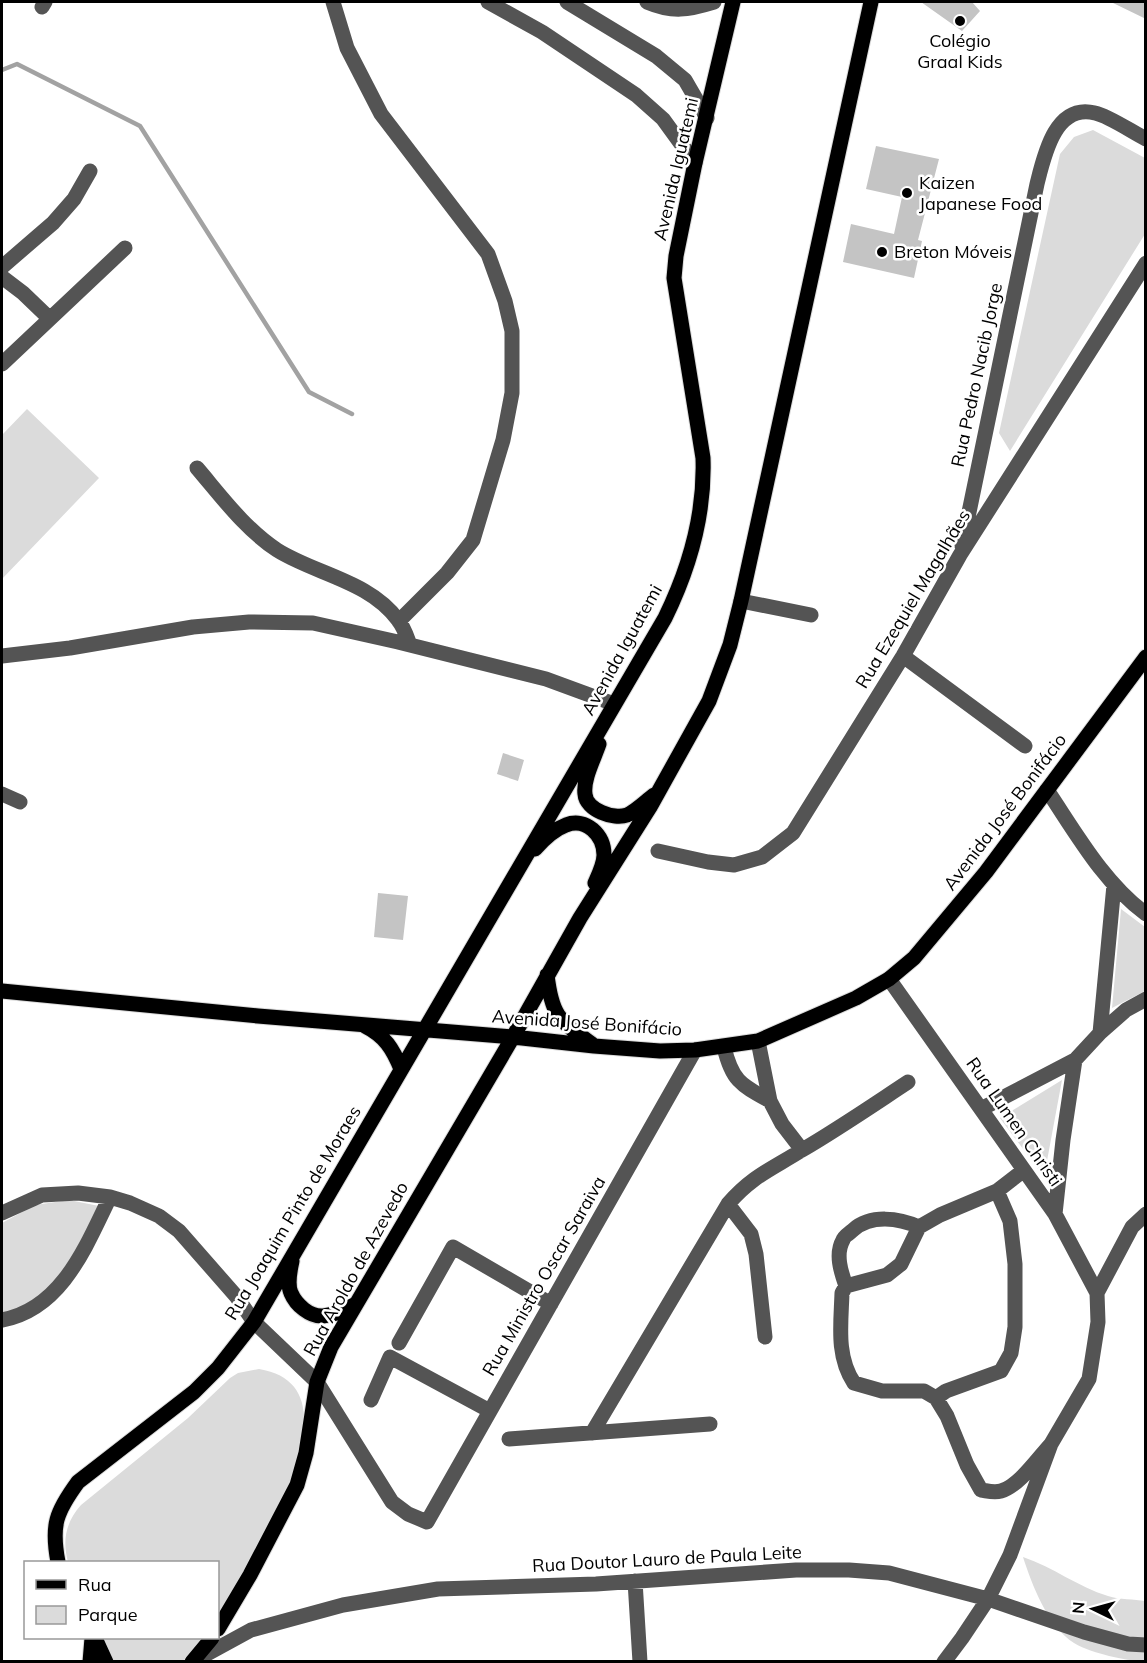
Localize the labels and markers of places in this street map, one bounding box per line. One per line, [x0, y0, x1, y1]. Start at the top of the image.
marker: Colégio Graal Kids [953, 14, 967, 28]
place label: Colégio Graal Kids [917, 29, 1003, 73]
place label: Kaizen Japanese Food [919, 171, 1042, 215]
marker: Kaizen Japanese Food [900, 186, 914, 200]
place label: Breton Móveis [894, 240, 1012, 263]
marker: Breton Móveis [875, 245, 889, 259]

